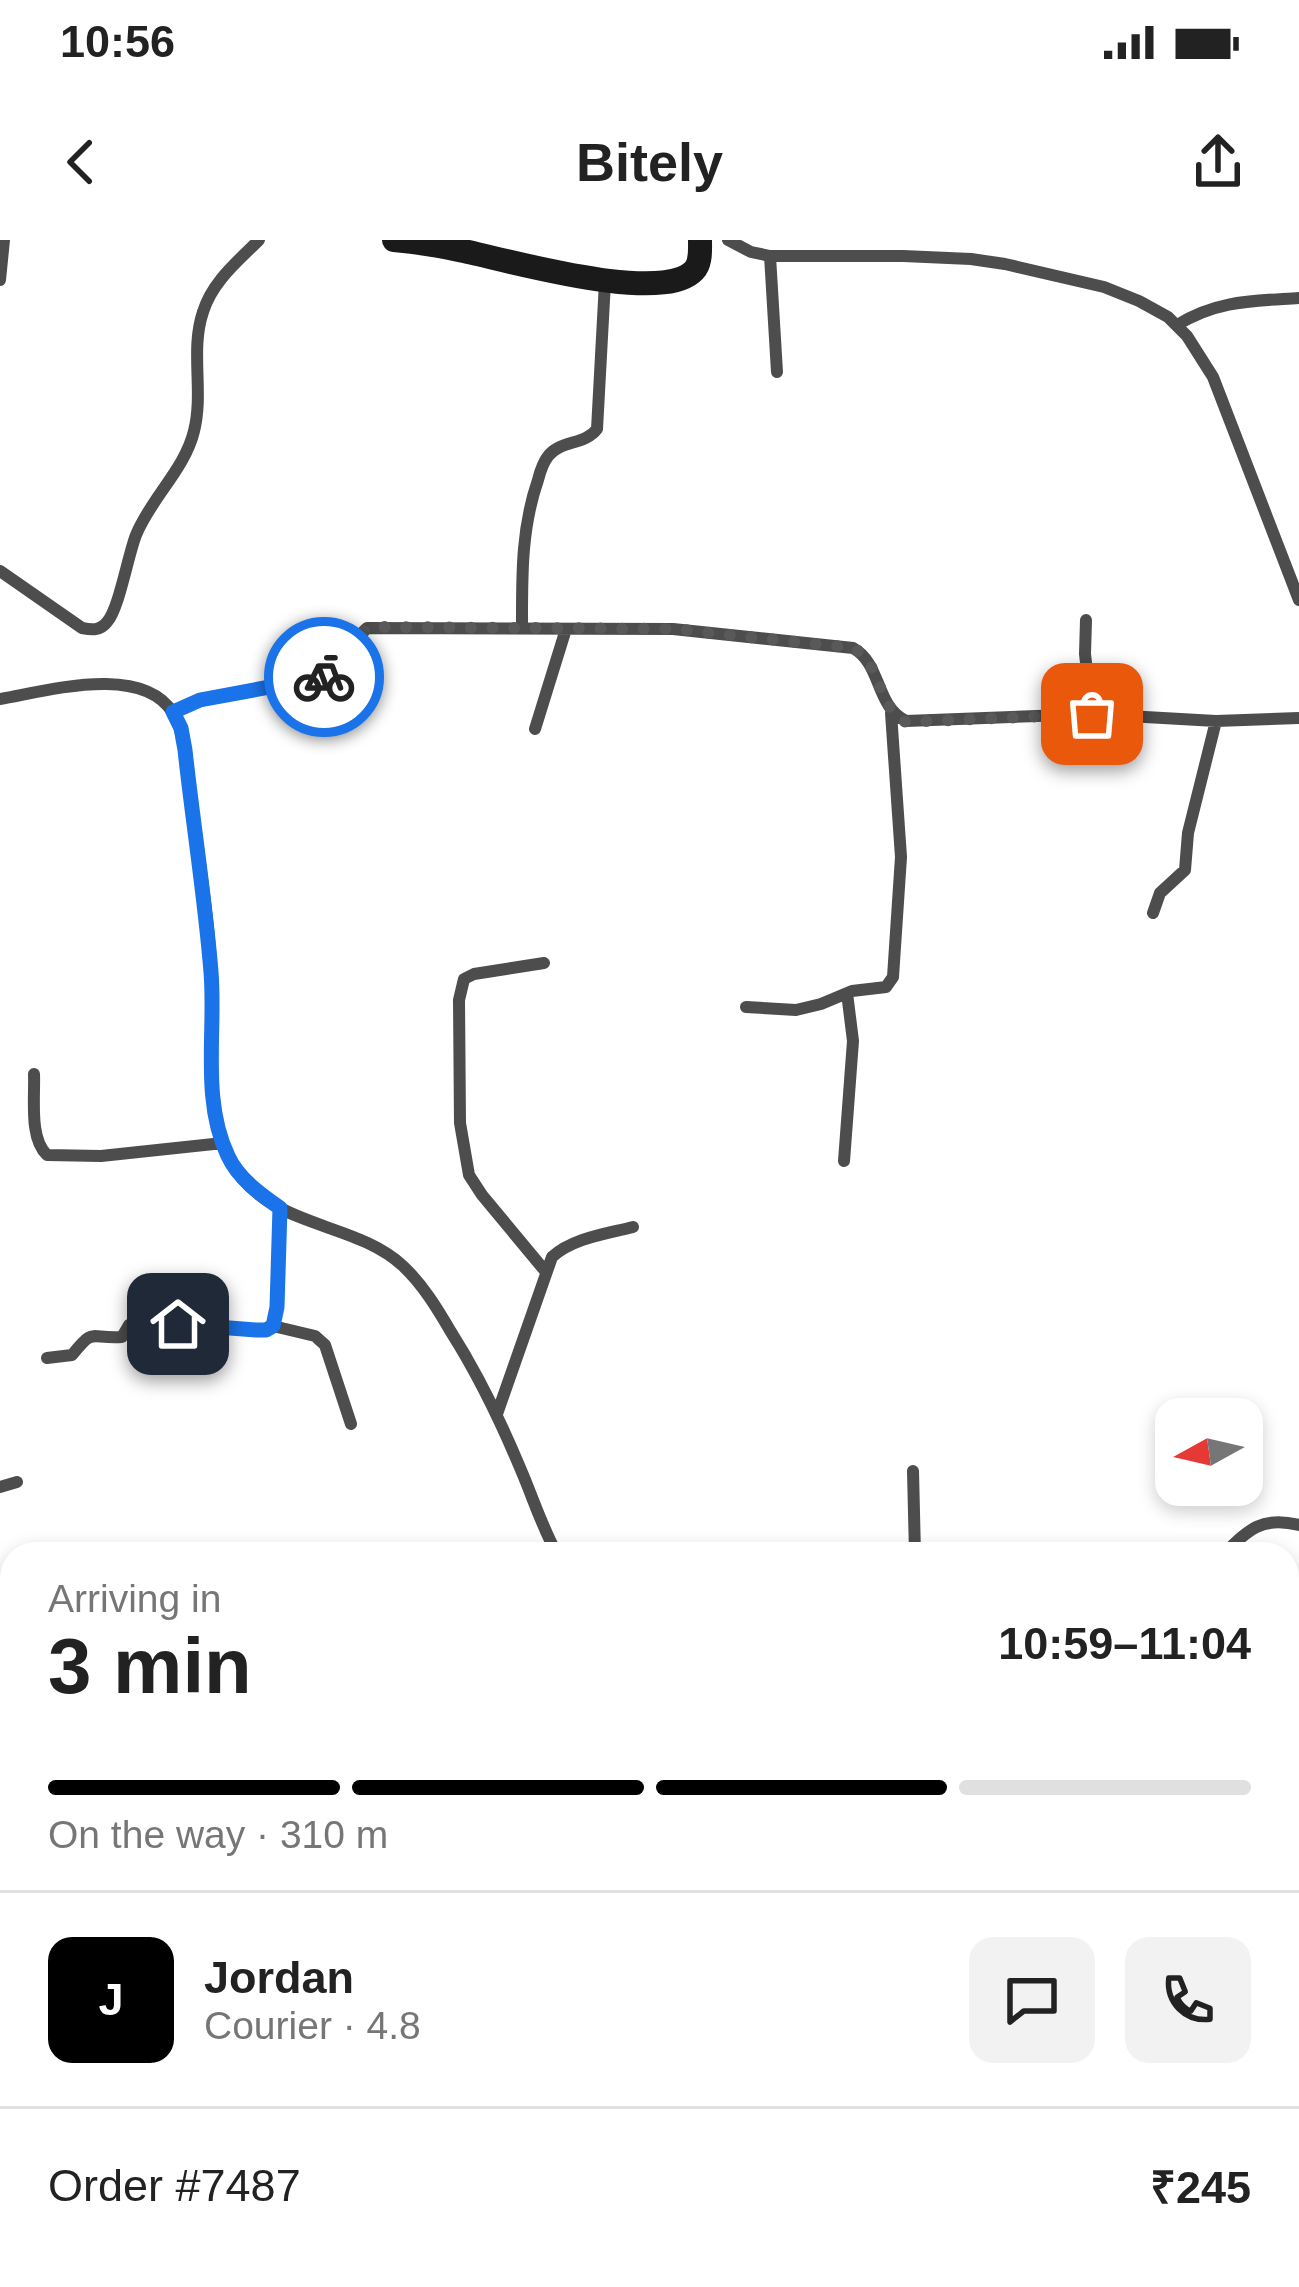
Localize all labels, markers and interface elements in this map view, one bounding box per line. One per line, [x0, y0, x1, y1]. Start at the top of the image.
text: 10:56 [60, 16, 175, 67]
icon: back [48, 129, 114, 195]
icon: share [1185, 129, 1251, 195]
text: Bitely [576, 132, 723, 192]
courier [264, 617, 384, 737]
icon: bike [291, 644, 357, 710]
pin [1041, 663, 1143, 765]
icon: bag [1059, 681, 1125, 747]
pin [127, 1273, 229, 1375]
icon: home [145, 1291, 211, 1357]
north arrow [1155, 1398, 1263, 1506]
map controls [1155, 1398, 1263, 1506]
text: Arriving in [48, 1577, 221, 1620]
text: 10:59–11:04 [998, 1618, 1251, 1669]
text: 3 min [48, 1622, 252, 1710]
text: On the way · 310 m [48, 1813, 388, 1856]
button: chat [969, 1937, 1095, 2063]
button: phone [1125, 1937, 1251, 2063]
text: Jordan [204, 1952, 354, 2003]
text: J [98, 1974, 124, 2025]
text: Courier · 4.8 [204, 2004, 421, 2047]
text: Order #7487 [48, 2160, 301, 2211]
text: ₹245 [1150, 2162, 1251, 2213]

